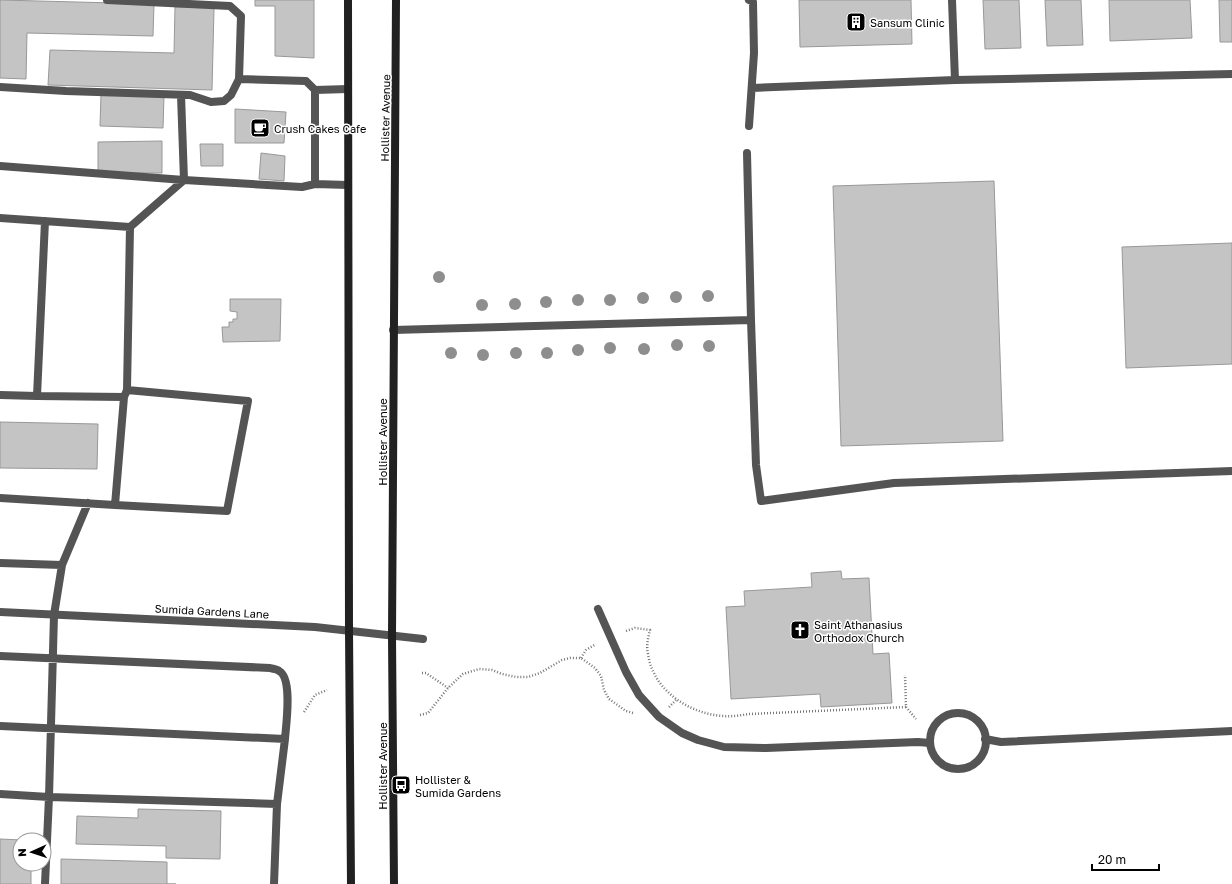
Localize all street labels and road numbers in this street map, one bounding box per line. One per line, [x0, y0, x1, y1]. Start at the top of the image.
street label: Hollister Avenue [378, 74, 392, 162]
street label: Hollister Avenue [376, 398, 389, 486]
street label: Sumida Gardens Lane [154, 602, 270, 620]
street label: Hollister Avenue [376, 722, 389, 810]

